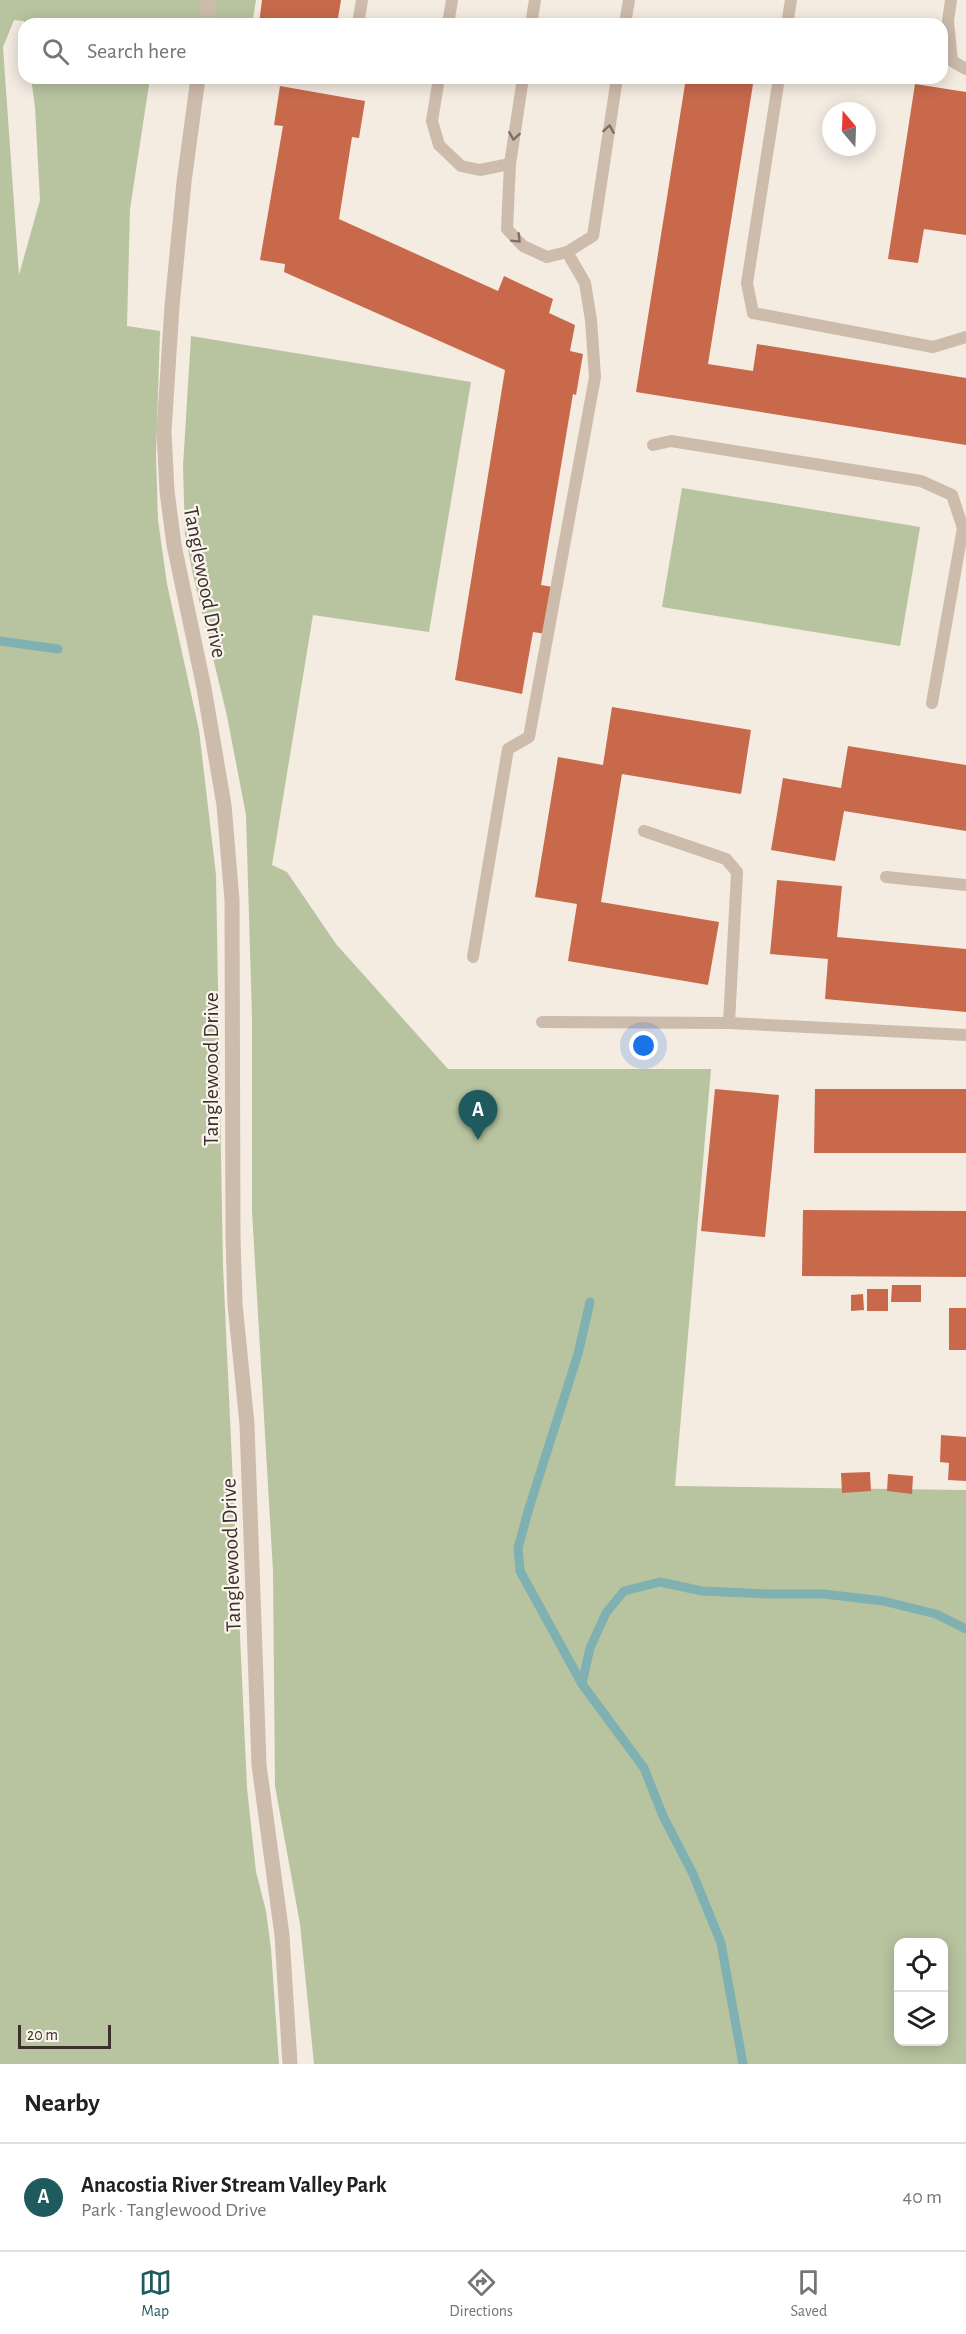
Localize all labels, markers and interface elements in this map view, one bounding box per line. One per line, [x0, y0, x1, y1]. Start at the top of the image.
search box [18, 18, 948, 84]
icon: search [39, 35, 72, 68]
text: Search here [87, 40, 186, 62]
north arrow [822, 102, 876, 156]
one-way arrow [603, 124, 615, 133]
one-way arrow [509, 131, 521, 140]
one-way arrow [510, 233, 521, 243]
street label: Tanglewood Drive [180, 505, 230, 660]
street label: Tanglewood Drive [200, 992, 222, 1146]
your location [629, 1031, 658, 1060]
pin: A [458, 1090, 498, 1140]
street label: Tanglewood Drive [217, 1478, 245, 1632]
map controls [894, 1938, 948, 2046]
button: locate [894, 1938, 948, 1992]
button: layers [894, 1992, 948, 2046]
scale bar [18, 2022, 111, 2050]
text: 20 m [27, 2027, 58, 2043]
text: Nearby [24, 2090, 100, 2116]
text: Anacostia River Stream Valley Park [81, 2174, 387, 2196]
text: A [38, 2187, 50, 2207]
text: 40 m [903, 2187, 942, 2207]
text: Park · Tanglewood Drive [81, 2200, 267, 2220]
tab: Map [139, 2266, 172, 2321]
tab: Directions [449, 2266, 513, 2321]
tab: Saved [791, 2266, 827, 2321]

